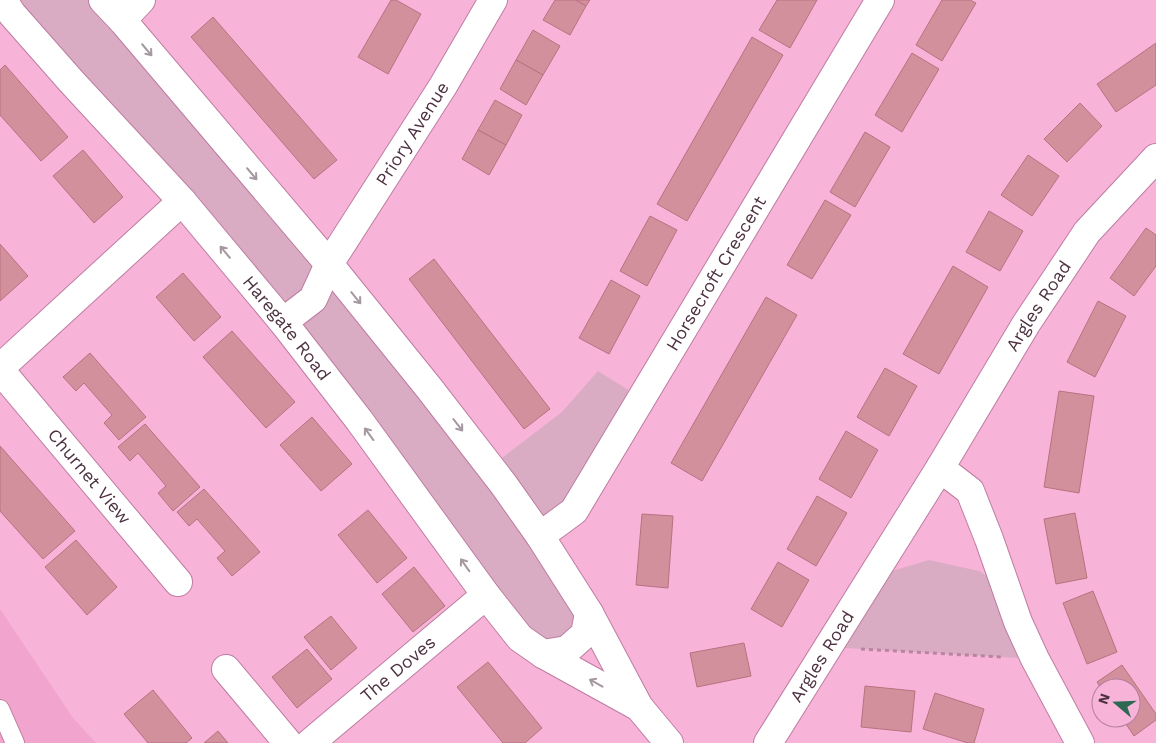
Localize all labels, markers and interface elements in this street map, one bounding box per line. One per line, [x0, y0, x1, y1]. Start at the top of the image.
one-way arrow [141, 43, 153, 56]
street label: Priory Avenue [371, 78, 453, 189]
one-way arrow [246, 167, 258, 180]
street label: Horsecroft Crescent [661, 192, 770, 355]
one-way arrow [219, 246, 230, 259]
street label: Argles Road [1001, 256, 1075, 355]
street label: Haregate Road [239, 271, 335, 384]
one-way arrow [351, 291, 362, 304]
one-way arrow [452, 418, 463, 431]
street label: Churnet View [44, 424, 136, 528]
one-way arrow [364, 427, 374, 441]
one-way arrow [460, 558, 470, 572]
street label: Argles Road [785, 607, 858, 706]
street label: The Doves [356, 631, 439, 706]
one-way arrow [590, 677, 604, 687]
north arrow [1091, 678, 1141, 728]
text: N [1094, 691, 1113, 706]

